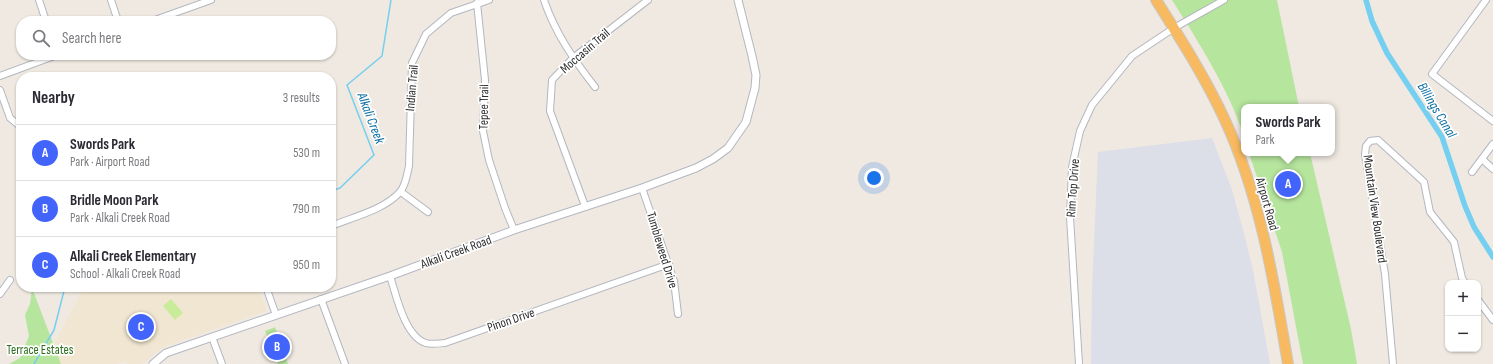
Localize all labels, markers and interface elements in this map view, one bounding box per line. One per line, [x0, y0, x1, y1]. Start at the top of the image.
search box [16, 16, 336, 60]
street label: Moccasin Trail [557, 25, 613, 77]
icon: search [30, 27, 52, 49]
text: Search here [62, 29, 122, 48]
street label: Indian Trail [402, 64, 422, 112]
water label: Billings Canal [1414, 79, 1460, 141]
street label: Tepee Trail [476, 84, 492, 130]
text: Nearby [32, 88, 75, 108]
water label: Alkali Creek [353, 89, 389, 147]
text: 3 results [283, 90, 320, 106]
popup [1241, 104, 1335, 156]
text: Swords Park [1255, 113, 1321, 132]
text: Park [1255, 132, 1274, 148]
text: Swords Park [70, 135, 135, 154]
text: A [42, 145, 48, 161]
text: 530 m [293, 145, 320, 161]
text: Park · Airport Road [70, 154, 150, 170]
street label: Mountain View Boulevard [1359, 154, 1391, 264]
street label: Rim Top Drive [1063, 158, 1083, 218]
your location [864, 168, 884, 188]
pin: A [1275, 169, 1301, 199]
street label: Airport Road [1252, 175, 1282, 232]
text: Bridle Moon Park [70, 191, 158, 210]
text: B [42, 201, 48, 217]
text: 790 m [293, 201, 320, 217]
text: Park · Alkali Creek Road [70, 210, 170, 226]
street label: Tumbleweed Drive [643, 210, 681, 290]
street label: Alkali Creek Road [417, 232, 494, 273]
text: Alkali Creek Elementary [70, 247, 196, 266]
text: C [42, 257, 48, 273]
text: 950 m [293, 257, 320, 273]
text: School · Alkali Creek Road [70, 266, 180, 282]
map controls [1445, 280, 1481, 352]
button: + [1445, 280, 1481, 316]
street label: Pinon Drive [485, 304, 537, 336]
pin: C [128, 312, 154, 342]
button: − [1445, 316, 1481, 352]
pin: B [264, 332, 290, 362]
park label: Terrace Estates [6, 342, 74, 358]

